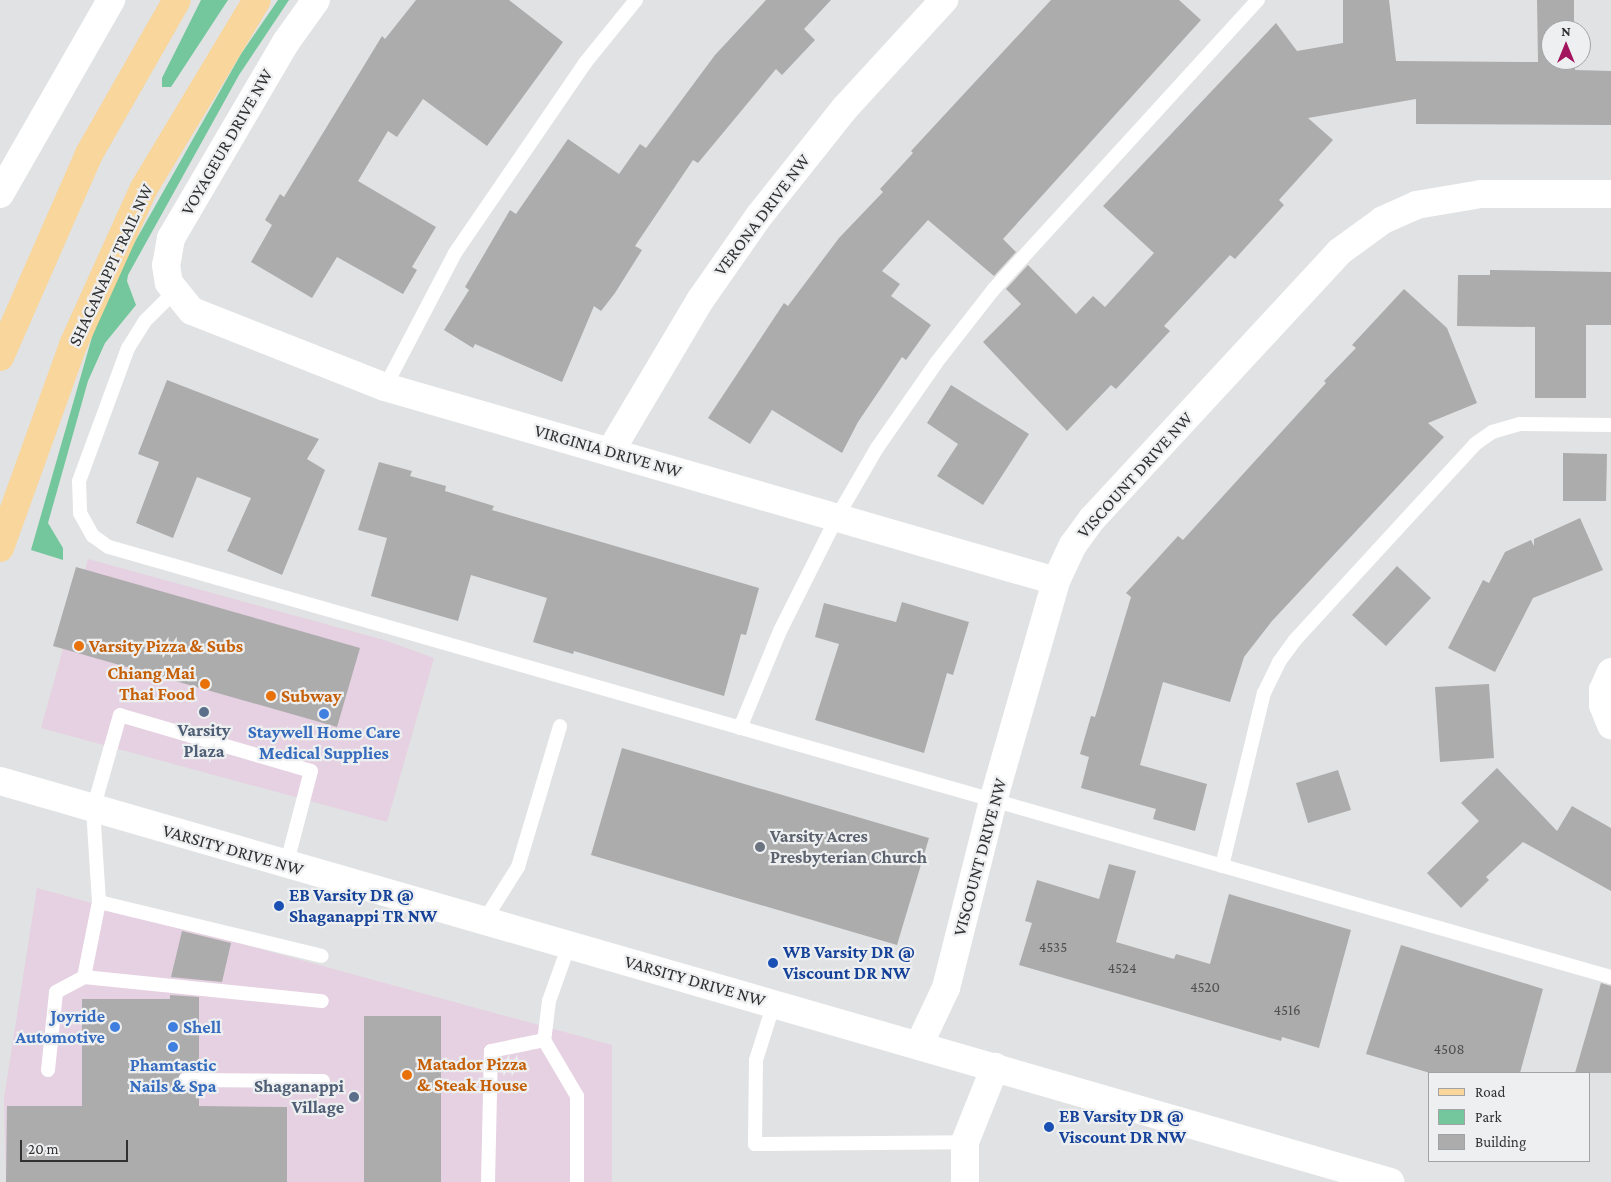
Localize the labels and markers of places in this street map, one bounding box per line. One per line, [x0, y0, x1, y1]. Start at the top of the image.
place label: Varsity Pizza & Subs [89, 635, 243, 657]
marker: Varsity Pizza & Subs [73, 640, 85, 652]
place label: Chiang Mai Thai Food [107, 663, 195, 706]
marker: Chiang Mai Thai Food [199, 678, 211, 690]
place label: Subway [281, 685, 341, 707]
marker: Subway [265, 690, 277, 702]
marker: Varsity Plaza [198, 706, 210, 718]
marker: Staywell Home Care Medical Supplies [318, 708, 330, 720]
place label: Varsity Plaza [177, 720, 231, 762]
place label: Staywell Home Care Medical Supplies [248, 722, 400, 764]
place label: Varsity Acres Presbyterian Church [770, 826, 927, 869]
marker: Varsity Acres Presbyterian Church [754, 841, 766, 853]
place label: EB Varsity DR @ Shaganappi TR NW [289, 885, 437, 928]
marker: EB Varsity DR @ Shaganappi TR NW [273, 900, 285, 912]
place label: WB Varsity DR @ Viscount DR NW [783, 942, 915, 984]
marker: WB Varsity DR @ Viscount DR NW [767, 957, 779, 969]
place label: Joyride Automotive [15, 1006, 105, 1048]
place label: Shell [183, 1016, 221, 1038]
marker: Joyride Automotive [109, 1021, 121, 1033]
marker: Shell [167, 1021, 179, 1033]
marker: Phamtastic Nails & Spa [167, 1041, 179, 1053]
place label: Matador Pizza & Steak House [417, 1054, 527, 1096]
place label: Phamtastic Nails & Spa [130, 1055, 216, 1098]
marker: Matador Pizza & Steak House [401, 1069, 413, 1081]
place label: Shaganappi Village [254, 1076, 344, 1118]
marker: Shaganappi Village [348, 1091, 360, 1103]
place label: EB Varsity DR @ Viscount DR NW [1059, 1106, 1186, 1148]
marker: EB Varsity DR @ Viscount DR NW [1043, 1121, 1055, 1133]

